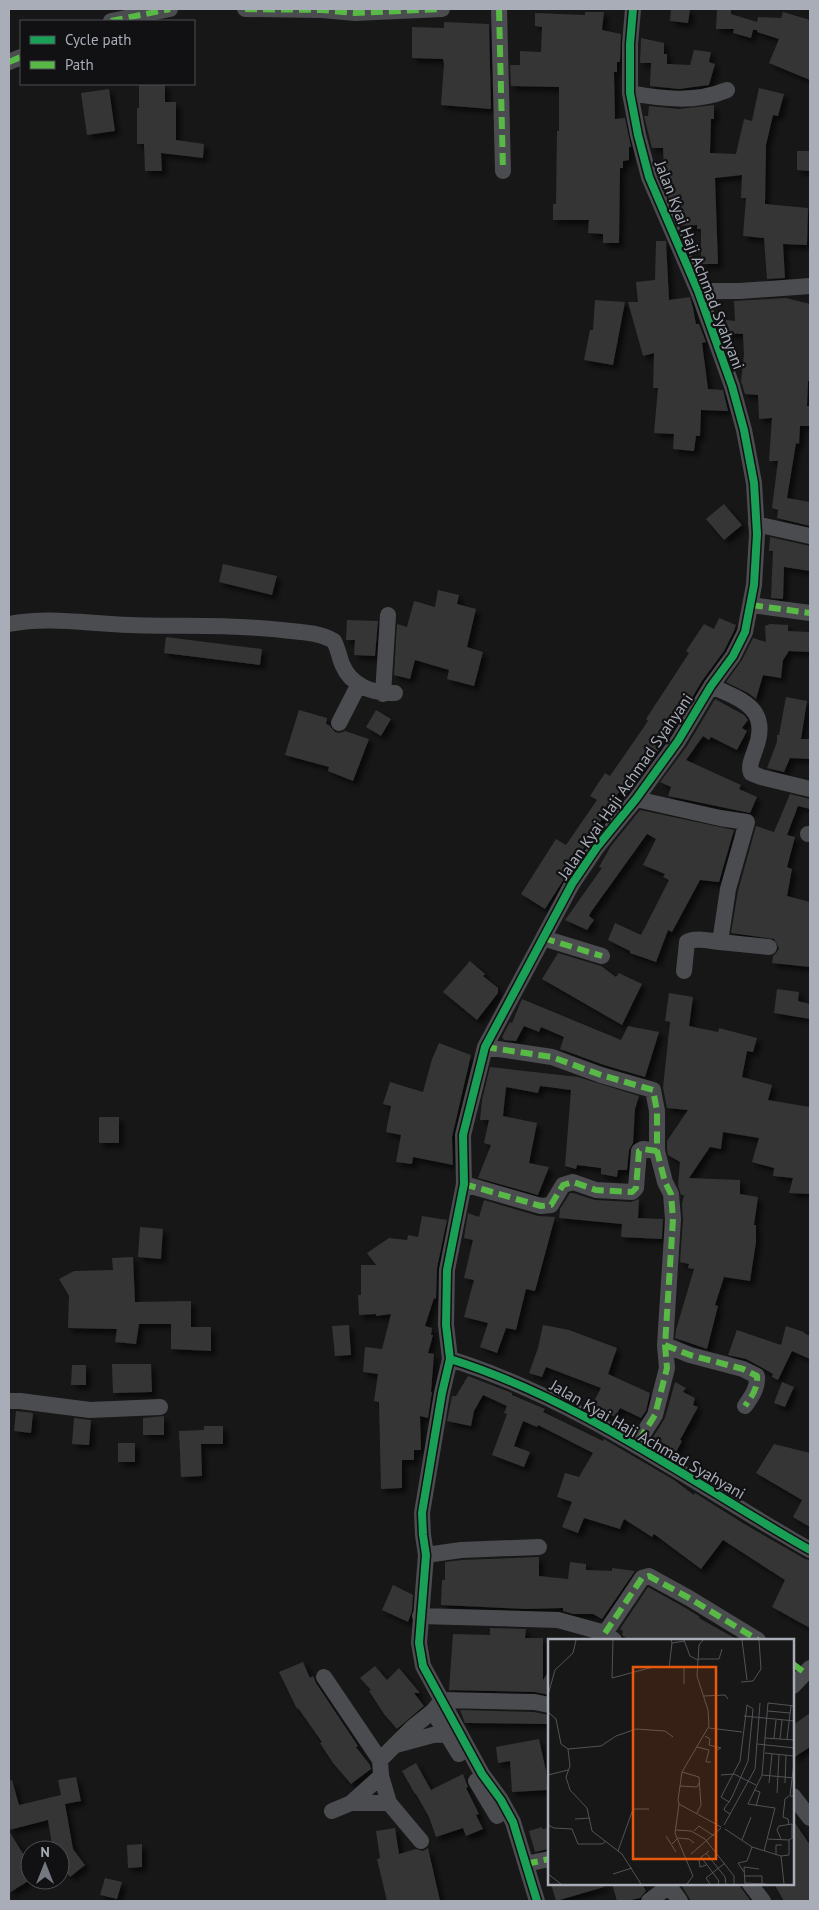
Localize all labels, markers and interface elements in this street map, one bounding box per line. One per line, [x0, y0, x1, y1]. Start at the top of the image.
legend [20, 20, 195, 85]
text: Cycle path [65, 30, 131, 49]
text: Path [65, 55, 94, 74]
street label: Jalan Kyai Haji Achmad Syahyani [651, 157, 749, 372]
street label: Jalan Kyai Haji Achmad Syahyani [553, 689, 697, 884]
street label: Jalan Kyai Haji Achmad Syahyani [546, 1374, 749, 1503]
inset map [548, 1639, 794, 1885]
north arrow [20, 1840, 70, 1890]
text: N [40, 1843, 50, 1861]

